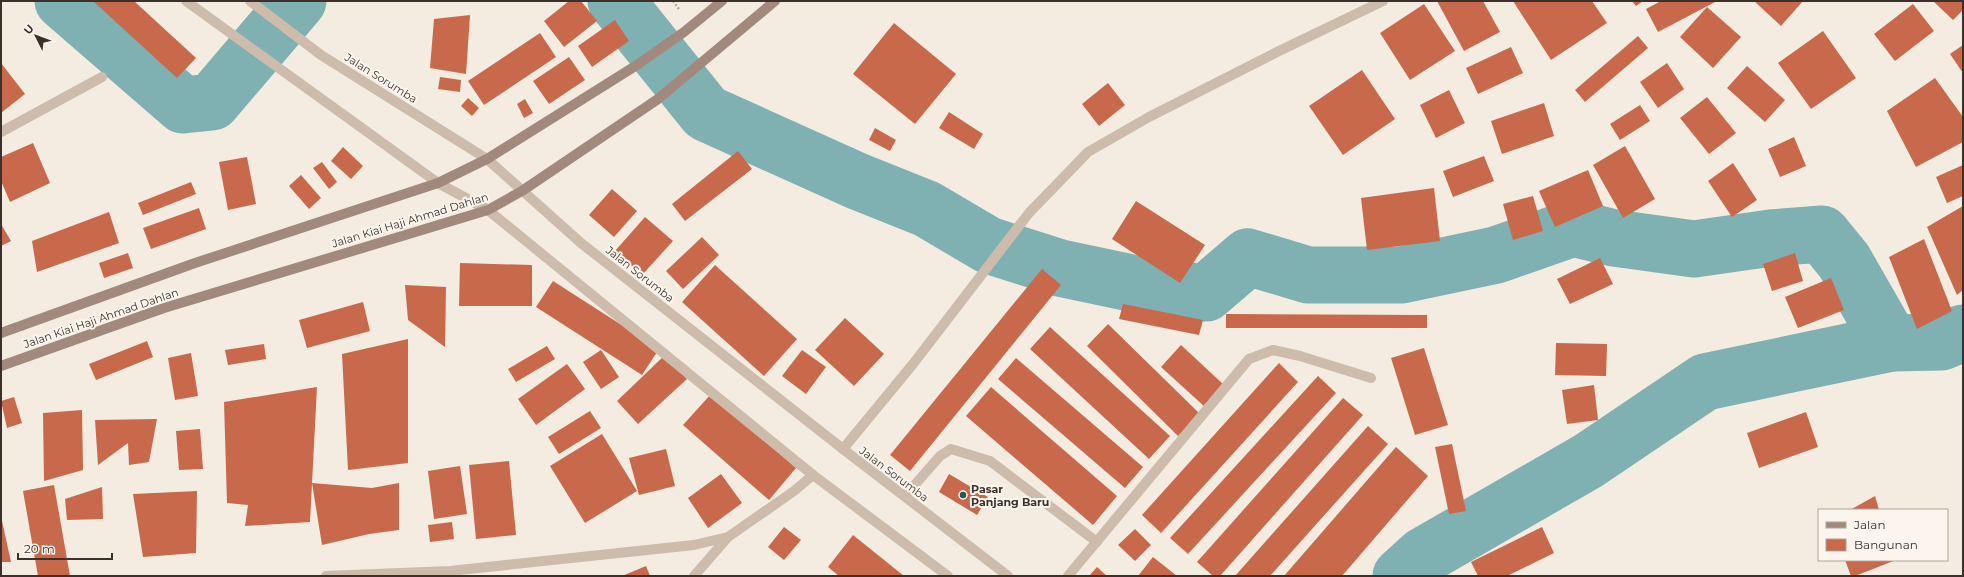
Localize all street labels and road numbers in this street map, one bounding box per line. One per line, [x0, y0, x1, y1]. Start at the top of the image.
street label: Jalan Sorumba [341, 50, 420, 106]
street label: Jalan Kiai Haji Ahmad Dahlan [329, 189, 490, 251]
street label: Jalan Sorumba [602, 242, 677, 305]
street label: Jalan Kiai Haji Ahmad Dahlan [21, 285, 180, 351]
street label: Jalan Sorumba [856, 443, 931, 505]

